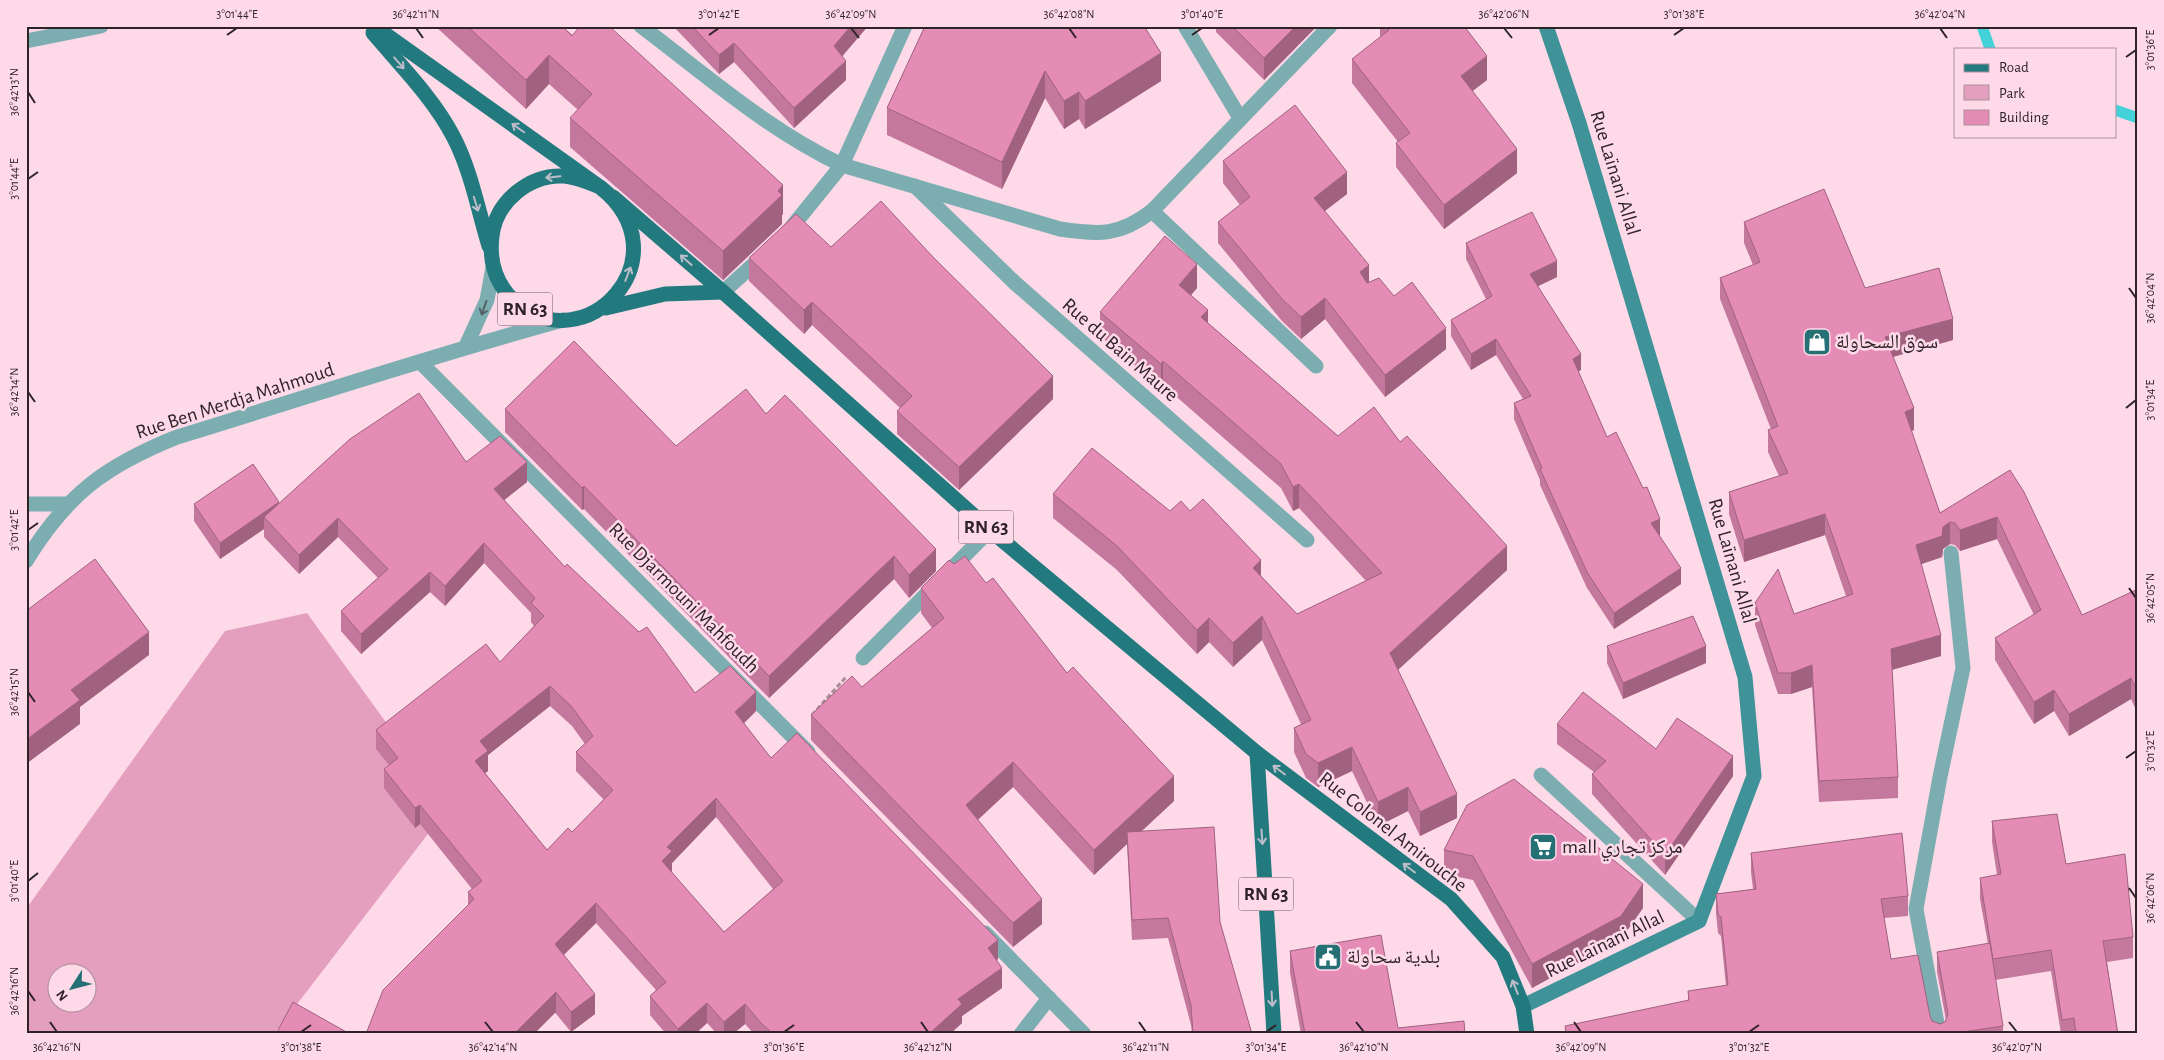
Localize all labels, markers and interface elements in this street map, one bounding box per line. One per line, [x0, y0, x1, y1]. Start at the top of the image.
text: 3°01'44"E [216, 8, 258, 20]
text: 36°42'11"N [392, 8, 440, 20]
text: 3°01'42"E [698, 8, 740, 20]
text: 36°42'09"N [826, 8, 876, 20]
text: 36°42'08"N [1044, 8, 1094, 20]
text: 3°01'40"E [1181, 8, 1223, 20]
text: 36°42'06"N [1479, 8, 1529, 20]
text: 3°01'38"E [1664, 8, 1705, 20]
text: 36°42'04"N [1915, 8, 1966, 20]
text: 3°01'36"E [2144, 29, 2156, 70]
legend [1954, 48, 2116, 138]
one-way arrow [393, 56, 404, 69]
text: Road [1999, 60, 2029, 75]
text: 36°42'13"N [8, 68, 20, 116]
text: Park [1999, 86, 2025, 101]
street label: Rue Laïnani Allal [1587, 108, 1643, 238]
text: Building [1999, 110, 2049, 125]
one-way arrow [511, 123, 525, 133]
text: 3°01'44"E [8, 158, 20, 200]
one-way arrow [546, 172, 562, 182]
one-way arrow [471, 195, 481, 211]
one-way arrow [680, 254, 693, 266]
one-way arrow [624, 267, 633, 282]
text: 36°42'04"N [2144, 273, 2156, 324]
road number: RN 63 [498, 292, 552, 326]
street label: Rue du Bain Maure [1058, 294, 1182, 406]
one-way arrow [479, 300, 488, 315]
shop icon: سوق السحاولة [1802, 327, 1832, 357]
place label: سوق السحاولة [1836, 332, 1938, 353]
street label: Rue Ben Merdja Mahmoud [133, 359, 337, 443]
text: 36°42'14"N [8, 368, 20, 416]
text: 3°01'34"E [2144, 379, 2156, 420]
street label: Rue Laïnani Allal [1705, 496, 1759, 626]
text: 3°01'42"E [8, 509, 20, 551]
road number: RN 63 [958, 511, 1014, 544]
street label: Rue Djarmouni Mahfoudh [605, 519, 763, 677]
text: 36°42'05"N [2144, 573, 2156, 623]
text: 36°42'15"N [8, 668, 20, 716]
text: 3°01'32"E [2144, 731, 2156, 771]
one-way arrow [1272, 765, 1286, 775]
street label: Rue Colonel Amirouche [1315, 768, 1471, 896]
one-way arrow [1258, 829, 1267, 845]
supermarket icon: mall مركز تجاري [1528, 832, 1558, 862]
place label: mall مركز تجاري [1562, 837, 1683, 862]
text: 3°01'40"E [8, 860, 20, 902]
one-way arrow [1403, 862, 1416, 873]
text: 36°42'06"N [2144, 873, 2156, 923]
road number: RN 63 [1238, 878, 1294, 911]
street label: Rue Laïnani Allal [1543, 907, 1667, 981]
public building icon: بلدية سحاولة [1313, 942, 1343, 972]
place label: بلدية سحاولة [1347, 947, 1440, 968]
north arrow [48, 962, 98, 1012]
text: 36°42'16"N [8, 967, 20, 1015]
one-way arrow [1510, 980, 1520, 995]
text: N [54, 987, 71, 1003]
one-way arrow [1268, 991, 1277, 1007]
text: 36°42'16"N [33, 1041, 81, 1053]
text: 3°01'38"E [281, 1041, 322, 1053]
text: 36°42'14"N [469, 1041, 517, 1053]
text: 3°01'36"E [764, 1041, 805, 1053]
text: 36°42'12"N [904, 1041, 952, 1053]
text: 36°42'11"N [1122, 1041, 1170, 1053]
text: 3°01'34"E [1246, 1041, 1287, 1053]
text: 36°42'10"N [1339, 1041, 1389, 1053]
text: 36°42'09"N [1556, 1041, 1606, 1053]
text: 3°01'32"E [1729, 1041, 1769, 1053]
text: 36°42'07"N [1992, 1041, 2042, 1053]

